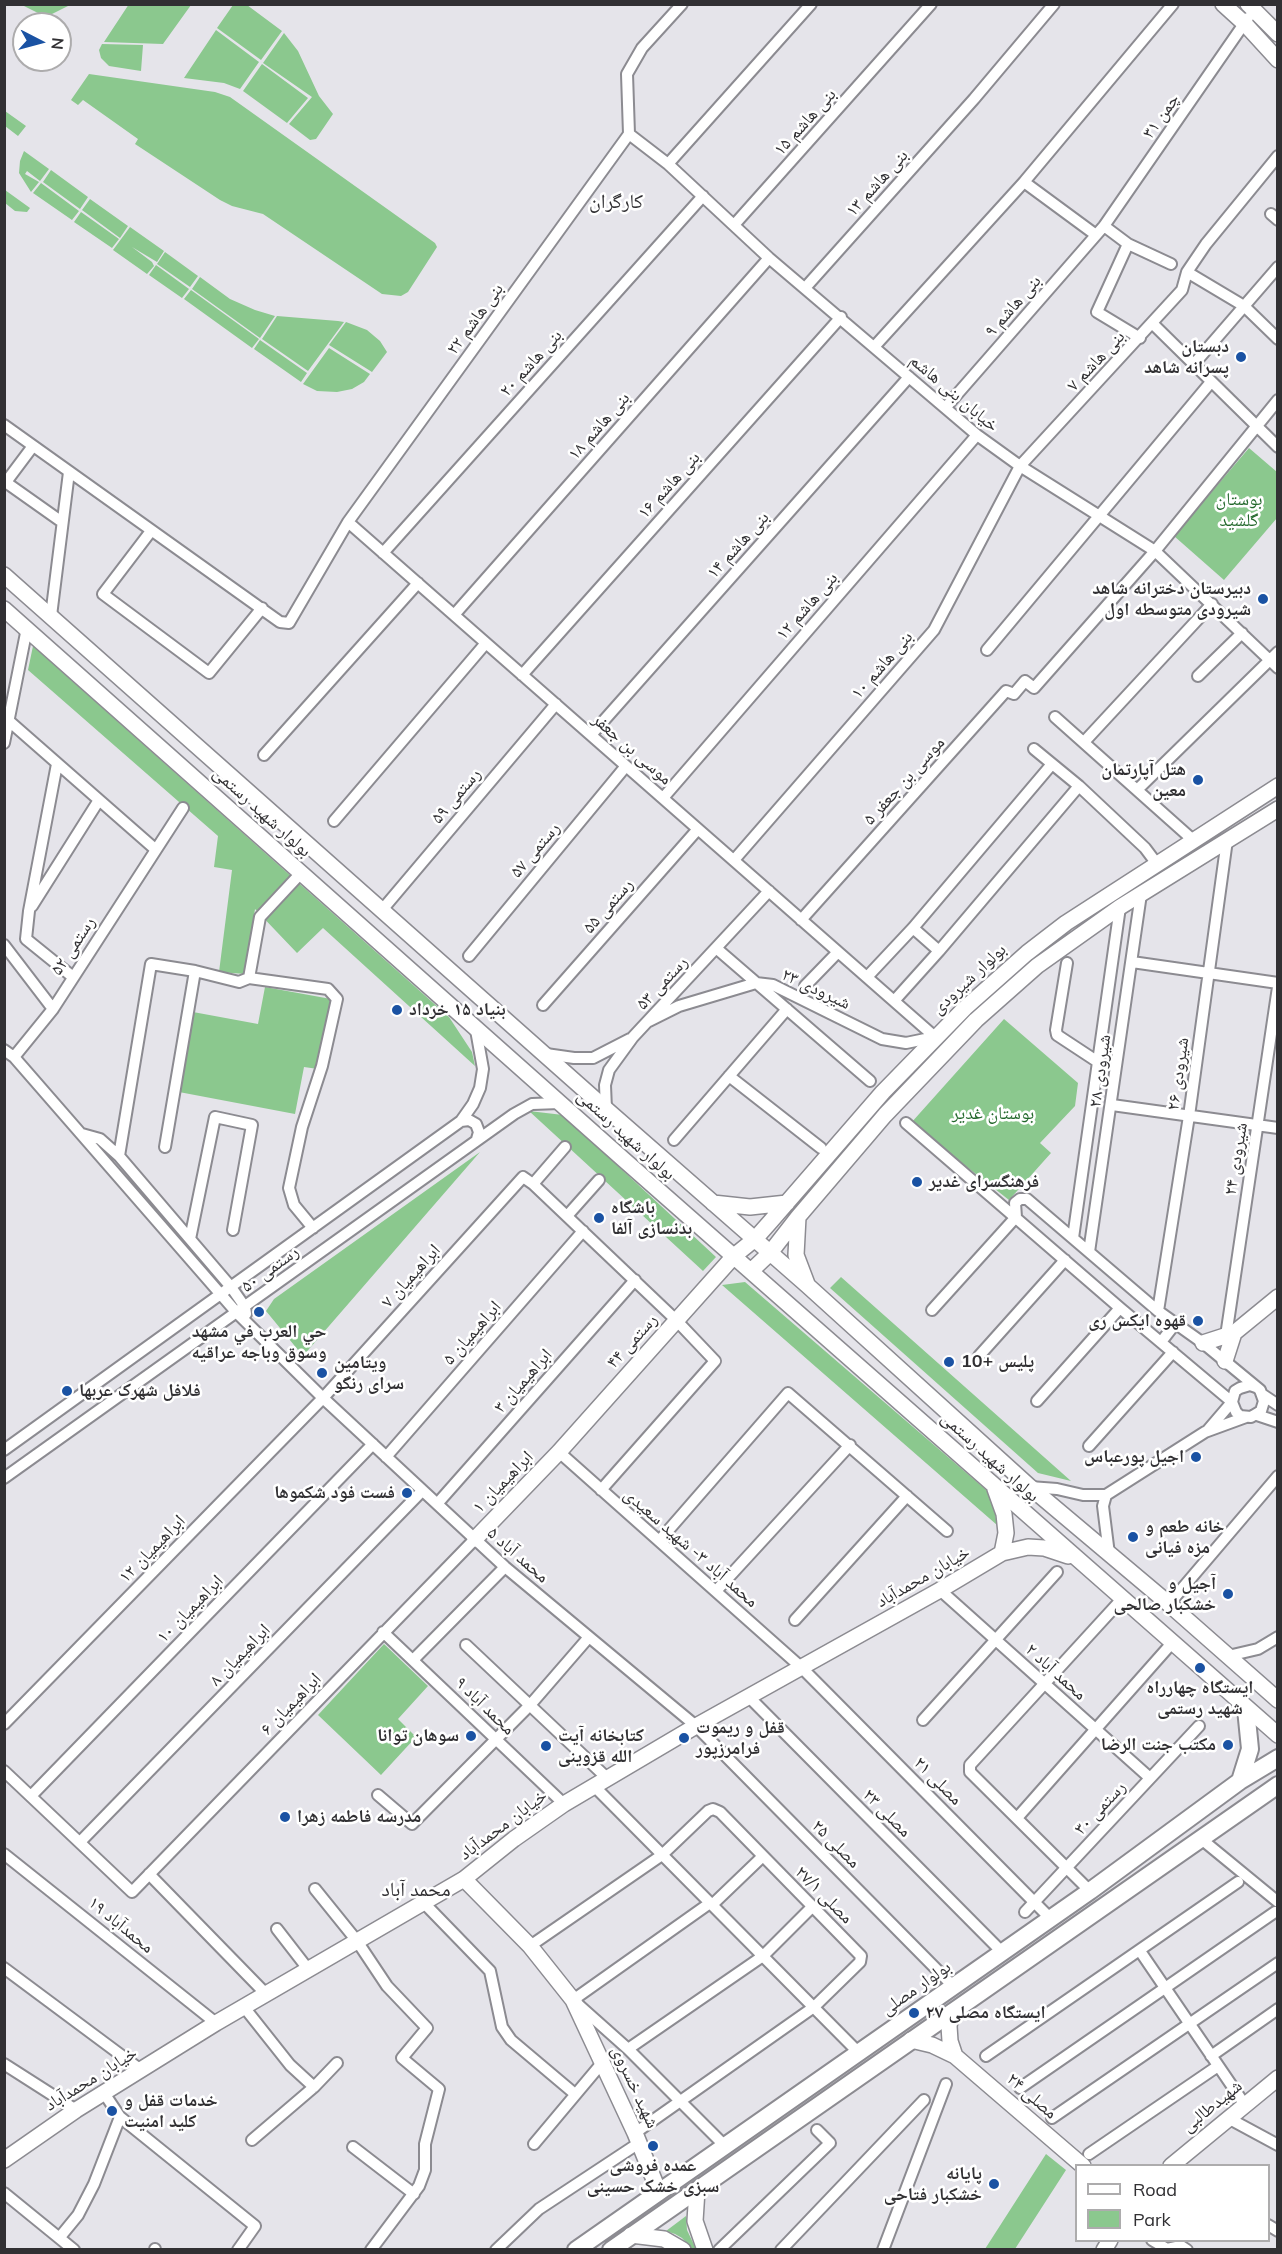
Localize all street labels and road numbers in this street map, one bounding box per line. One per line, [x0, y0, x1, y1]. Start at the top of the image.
street label: بنی هاشم ۱۵ [769, 84, 841, 160]
street label: چمن ۳۱ [1138, 89, 1184, 143]
street label: بنی هاشم ۱۳ [841, 145, 913, 221]
street label: بنی هاشم ۹ [980, 271, 1046, 341]
street label: بنی هاشم ۲۲ [442, 279, 508, 359]
street label: بنی هاشم ۲۰ [495, 325, 567, 401]
street label: بنی هاشم ۷ [1062, 326, 1130, 396]
street label: خیابان بنی هاشم [905, 350, 1003, 436]
street label: بنی هاشم ۱۸ [564, 388, 634, 464]
street label: بنی هاشم ۱۶ [633, 447, 705, 523]
street label: بنی هاشم ۱۴ [702, 507, 774, 583]
street label: بنی هاشم ۱۲ [772, 568, 842, 644]
street label: بنی هاشم ۱۰ [847, 627, 917, 703]
street label: موسی بن جعفر [588, 708, 676, 790]
street label: موسی بن جعفر ۵ [859, 732, 949, 830]
street label: بولوار شهید رستمی [208, 762, 316, 862]
street label: رستمی ۵۹ [427, 764, 485, 828]
street label: رستمی ۵۷ [506, 818, 564, 882]
street label: رستمی ۵۵ [578, 874, 638, 938]
street label: رستمی ۵۲ [46, 912, 100, 980]
street label: بولوار شیرودی [927, 939, 1011, 1019]
street label: رستمی ۵۳ [632, 952, 692, 1014]
street label: شیرودی ۲۳ [778, 964, 854, 1014]
street label: شیرودی ۲۸ [1084, 1033, 1116, 1109]
street label: شیرودی ۲۶ [1162, 1036, 1194, 1112]
street label: بولوار شهید رستمی [572, 1085, 680, 1185]
street label: شیرودی ۲۴ [1220, 1121, 1252, 1197]
street label: ابراهیمیان ۷ [377, 1240, 445, 1312]
street label: رستمی ۵۰ [237, 1241, 303, 1297]
street label: ابراهیمیان ۵ [438, 1296, 506, 1370]
street label: رستمی ۴۴ [602, 1309, 662, 1373]
street label: ابراهیمیان ۳ [489, 1344, 557, 1418]
street label: بولوار شهید رستمی [936, 1407, 1044, 1507]
street label: ابراهیمیان ۱ [468, 1446, 538, 1518]
street label: محمد آباد ۳- شهید سعیدی [619, 1484, 763, 1612]
street label: ابراهیمیان ۱۲ [114, 1510, 190, 1588]
street label: محمد آباد ۵ [483, 1522, 553, 1588]
street label: خیابان محمدآباد [872, 1541, 974, 1613]
street label: ابراهیمیان ۱۰ [152, 1570, 228, 1648]
street label: ابراهیمیان ۸ [205, 1619, 275, 1691]
street label: محمد آباد ۲ [1021, 1639, 1091, 1705]
street label: ابراهیمیان ۶ [256, 1668, 326, 1740]
street label: محمد آباد ۹ [451, 1672, 519, 1740]
street label: مصلی ۲۱ [909, 1752, 967, 1810]
street label: رستمی ۳۰ [1070, 1777, 1130, 1839]
street label: مصلی ۲۳ [858, 1784, 916, 1842]
street label: خیابان محمدآباد [455, 1785, 551, 1865]
street label: مصلی ۲۵ [807, 1815, 865, 1873]
street label: مصلی ۲۷/۱ [791, 1862, 857, 1928]
street label: محمدآباد ۱۹ [84, 1892, 158, 1958]
street label: بولوار مصلی [877, 1956, 955, 2020]
street label: خیابان محمدآباد [41, 2042, 141, 2116]
street label: شهید خسروی [606, 2042, 664, 2132]
street label: مصلی ۲۴ [1002, 2068, 1062, 2124]
street label: شهیدطالبی [1177, 2075, 1247, 2137]

